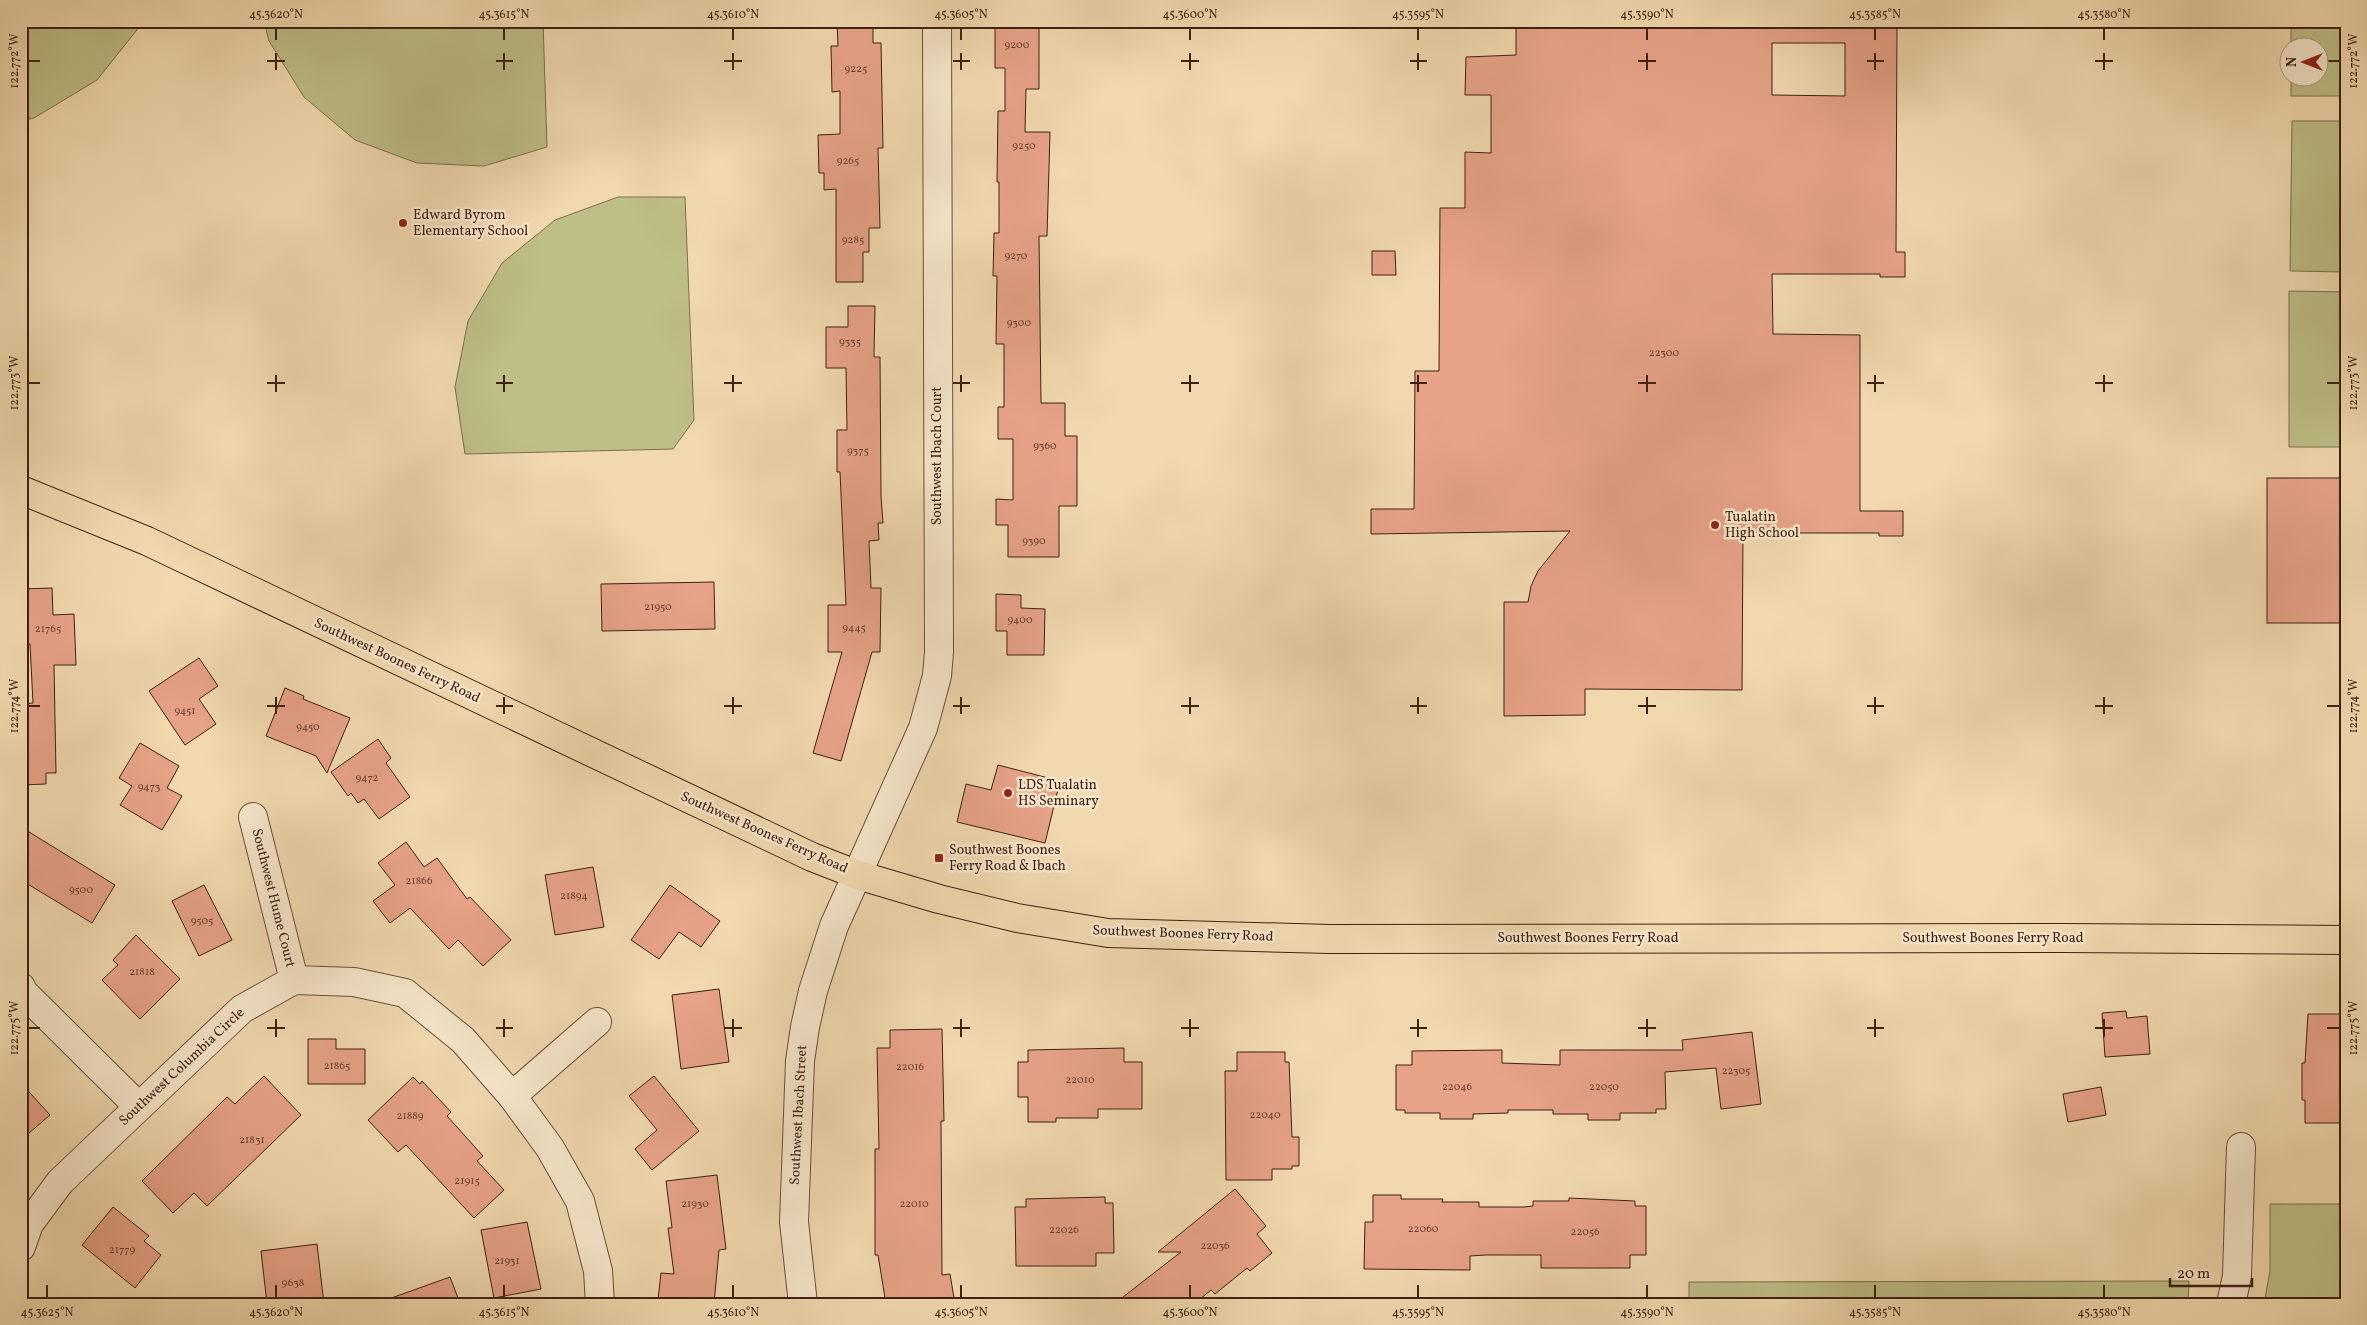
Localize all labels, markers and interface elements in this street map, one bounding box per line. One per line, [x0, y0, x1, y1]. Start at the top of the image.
text: 45.3620°N [249, 7, 303, 23]
text: 45.3615°N [479, 7, 530, 23]
text: 45.3610°N [707, 7, 759, 23]
text: 45.3605°N [934, 7, 988, 23]
text: 45.3600°N [1163, 7, 1218, 23]
text: 45.3595°N [1392, 7, 1444, 23]
text: 45.3590°N [1620, 7, 1674, 23]
text: 45.3585°N [1849, 7, 1901, 23]
text: 45.3580°N [2077, 7, 2131, 23]
text: 122.772°W [7, 34, 23, 88]
text: 122.772°W [2346, 34, 2362, 88]
house number: 9200 [1005, 38, 1030, 53]
north arrow [2280, 38, 2330, 88]
text: N [2283, 57, 2302, 67]
house number: 9225 [845, 62, 867, 77]
house number: 9250 [1012, 139, 1036, 154]
house number: 9265 [837, 154, 859, 169]
place label: Edward Byrom Elementary School [413, 206, 528, 241]
marker: Edward Byrom Elementary School [397, 217, 409, 229]
house number: 9285 [842, 233, 864, 248]
house number: 9270 [1005, 249, 1028, 264]
house number: 9300 [1007, 316, 1032, 331]
house number: 9335 [839, 335, 861, 350]
house number: 22300 [1649, 346, 1680, 361]
text: 122.773°W [7, 356, 23, 410]
text: 122.773°W [2346, 356, 2362, 410]
street label: Southwest Ibach Court [928, 387, 947, 525]
house number: 9360 [1033, 439, 1057, 454]
house number: 9375 [847, 444, 869, 459]
place label: Tualatin High School [1725, 508, 1799, 543]
marker: Tualatin High School [1709, 519, 1721, 531]
house number: 9390 [1022, 534, 1046, 549]
house number: 21950 [644, 600, 672, 615]
house number: 9400 [1007, 613, 1033, 628]
street label: Southwest Boones Ferry Road [311, 614, 483, 708]
house number: 9445 [842, 621, 866, 636]
house number: 21765 [35, 622, 61, 637]
text: 122.774°W [7, 679, 23, 733]
text: 122.774°W [2346, 679, 2362, 733]
house number: 9451 [174, 704, 196, 719]
house number: 9450 [296, 720, 320, 735]
house number: 9472 [355, 771, 379, 786]
place label: LDS Tualatin HS Seminary [1018, 776, 1099, 811]
house number: 9473 [138, 780, 161, 795]
street label: Southwest Boones Ferry Road [677, 787, 851, 879]
marker: LDS Tualatin HS Seminary [1002, 787, 1014, 799]
street label: Southwest Hume Court [247, 827, 299, 969]
place label: Southwest Boones Ferry Road & Ibach [949, 841, 1066, 876]
marker: Southwest Boones Ferry Road & Ibach [933, 852, 945, 864]
house number: 21866 [406, 874, 433, 889]
house number: 9500 [69, 883, 93, 898]
house number: 21894 [560, 889, 588, 904]
house number: 9505 [191, 914, 213, 929]
street label: Southwest Boones Ferry Road [1092, 921, 1274, 947]
street label: Southwest Boones Ferry Road [1497, 929, 1679, 948]
street label: Southwest Boones Ferry Road [1902, 929, 2084, 948]
house number: 21818 [129, 965, 155, 980]
text: 122.775°W [7, 1001, 23, 1055]
text: 122.775°W [2346, 1001, 2362, 1055]
street label: Southwest Columbia Circle [115, 1003, 249, 1130]
street label: Southwest Ibach Street [786, 1044, 812, 1185]
house number: 21865 [324, 1059, 350, 1074]
house number: 22016 [896, 1060, 925, 1075]
house number: 22305 [1722, 1064, 1750, 1079]
house number: 22010 [1065, 1073, 1095, 1088]
house number: 22046 [1442, 1080, 1472, 1095]
house number: 22050 [1589, 1080, 1619, 1095]
house number: 22040 [1250, 1108, 1281, 1123]
house number: 21889 [396, 1109, 424, 1124]
house number: 21831 [239, 1133, 265, 1148]
house number: 21915 [454, 1174, 480, 1189]
house number: 21930 [681, 1197, 709, 1212]
house number: 22010 [899, 1197, 929, 1212]
house number: 22060 [1408, 1222, 1439, 1237]
house number: 22026 [1049, 1223, 1079, 1238]
house number: 22056 [1570, 1225, 1600, 1240]
house number: 22036 [1200, 1239, 1230, 1254]
house number: 21779 [109, 1243, 136, 1258]
house number: 21931 [494, 1254, 520, 1269]
scale bar [2170, 1255, 2252, 1287]
text: 20 m [2177, 1264, 2210, 1285]
house number: 9638 [282, 1276, 305, 1291]
text: 45.3625°N [21, 1305, 73, 1321]
text: 45.3620°N [249, 1305, 303, 1321]
text: 45.3615°N [479, 1305, 530, 1321]
text: 45.3610°N [707, 1305, 759, 1321]
text: 45.3605°N [934, 1305, 988, 1321]
text: 45.3600°N [1163, 1305, 1218, 1321]
text: 45.3595°N [1392, 1305, 1444, 1321]
text: 45.3590°N [1620, 1305, 1674, 1321]
text: 45.3585°N [1849, 1305, 1901, 1321]
text: 45.3580°N [2077, 1305, 2131, 1321]

